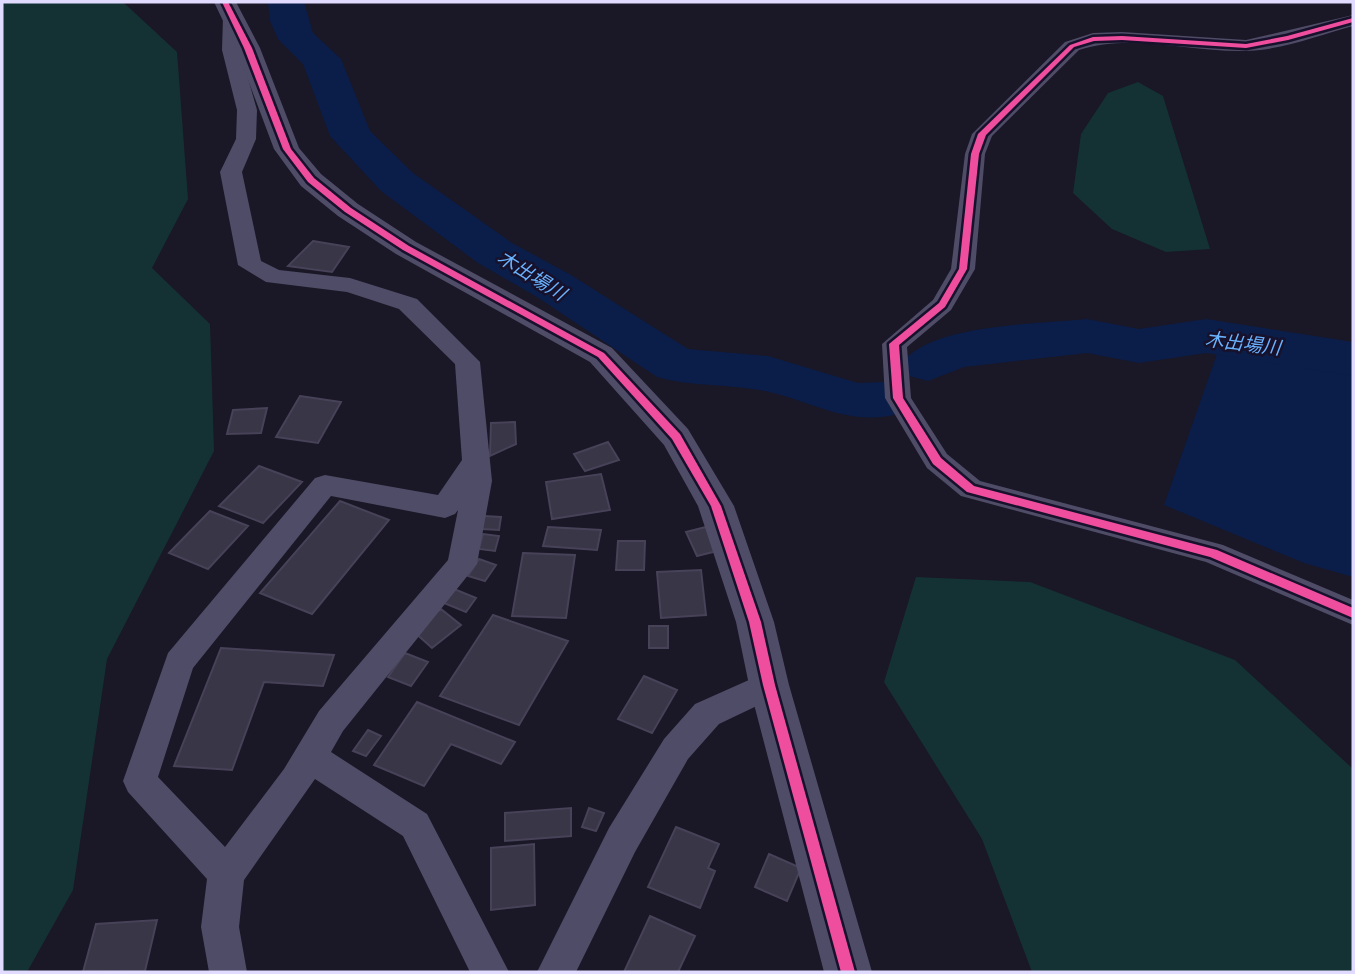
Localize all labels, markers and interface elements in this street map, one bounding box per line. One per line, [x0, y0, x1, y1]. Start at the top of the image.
water label: 木出場川 [494, 246, 572, 306]
water label: 木出場川 [1204, 327, 1284, 359]

